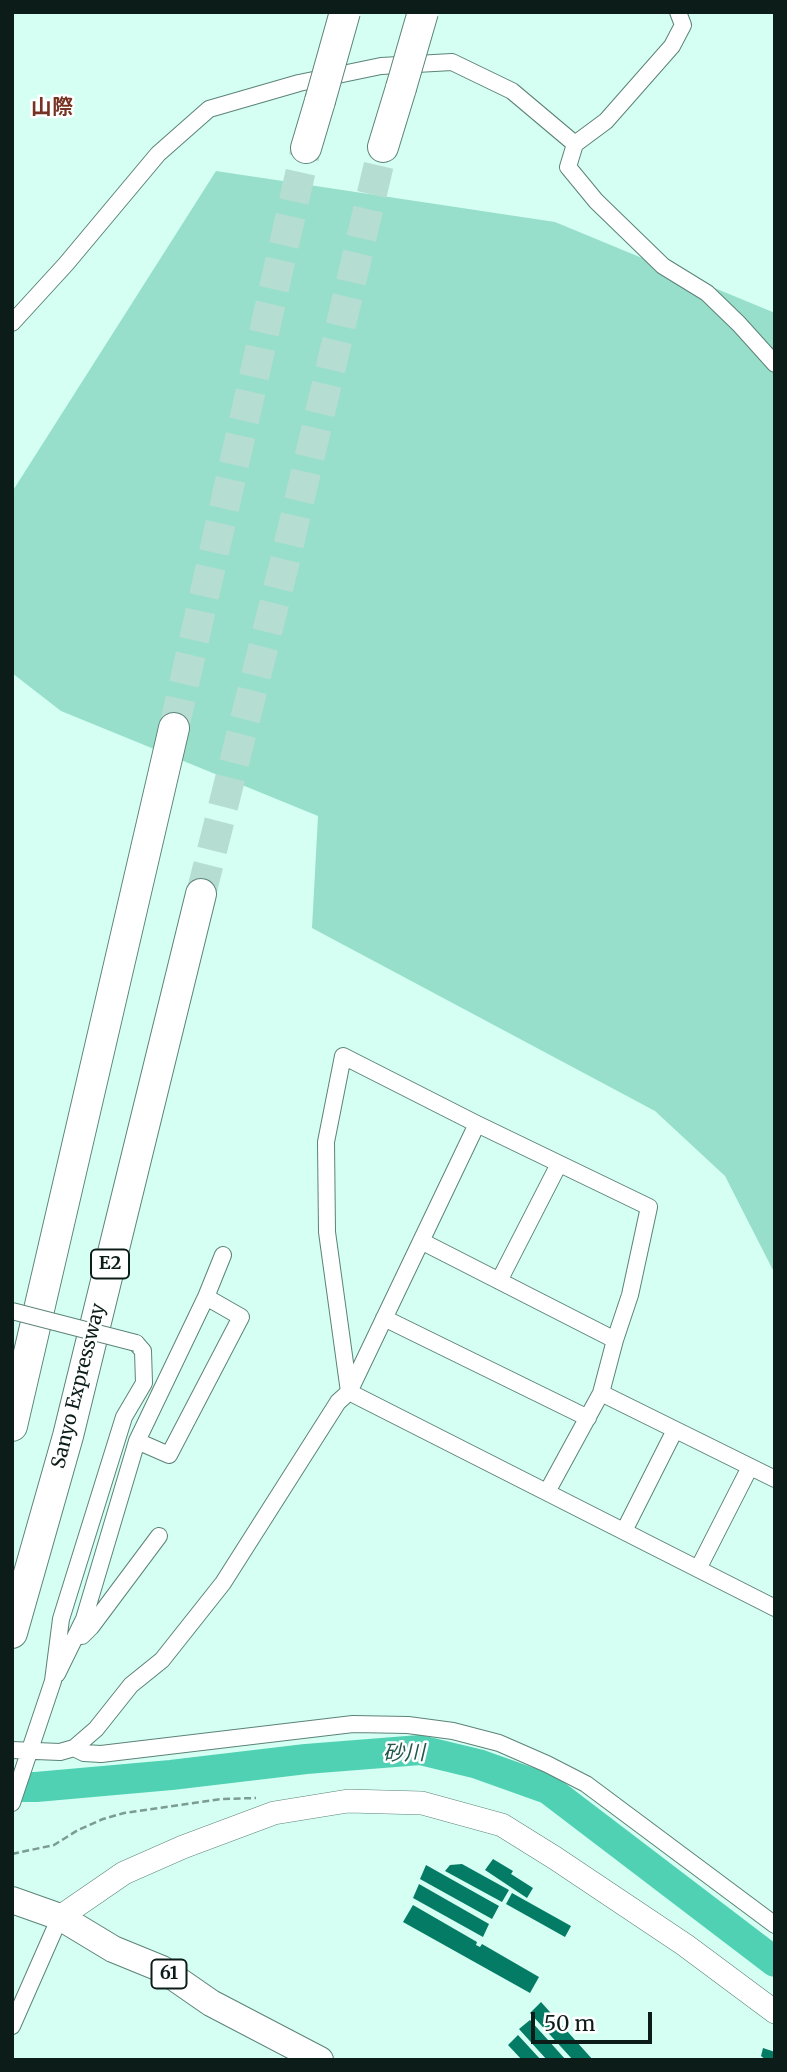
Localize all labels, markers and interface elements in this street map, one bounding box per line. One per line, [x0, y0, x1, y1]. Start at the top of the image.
district label: 山際 [31, 95, 73, 121]
road number: E2 [91, 1250, 129, 1279]
street label: Sanyo Expressway [47, 1301, 111, 1471]
water label: 砂川 [383, 1741, 425, 1767]
road number: 61 [152, 1960, 186, 1988]
scale bar [535, 1998, 656, 2042]
text: 50 m [544, 2010, 595, 2037]

